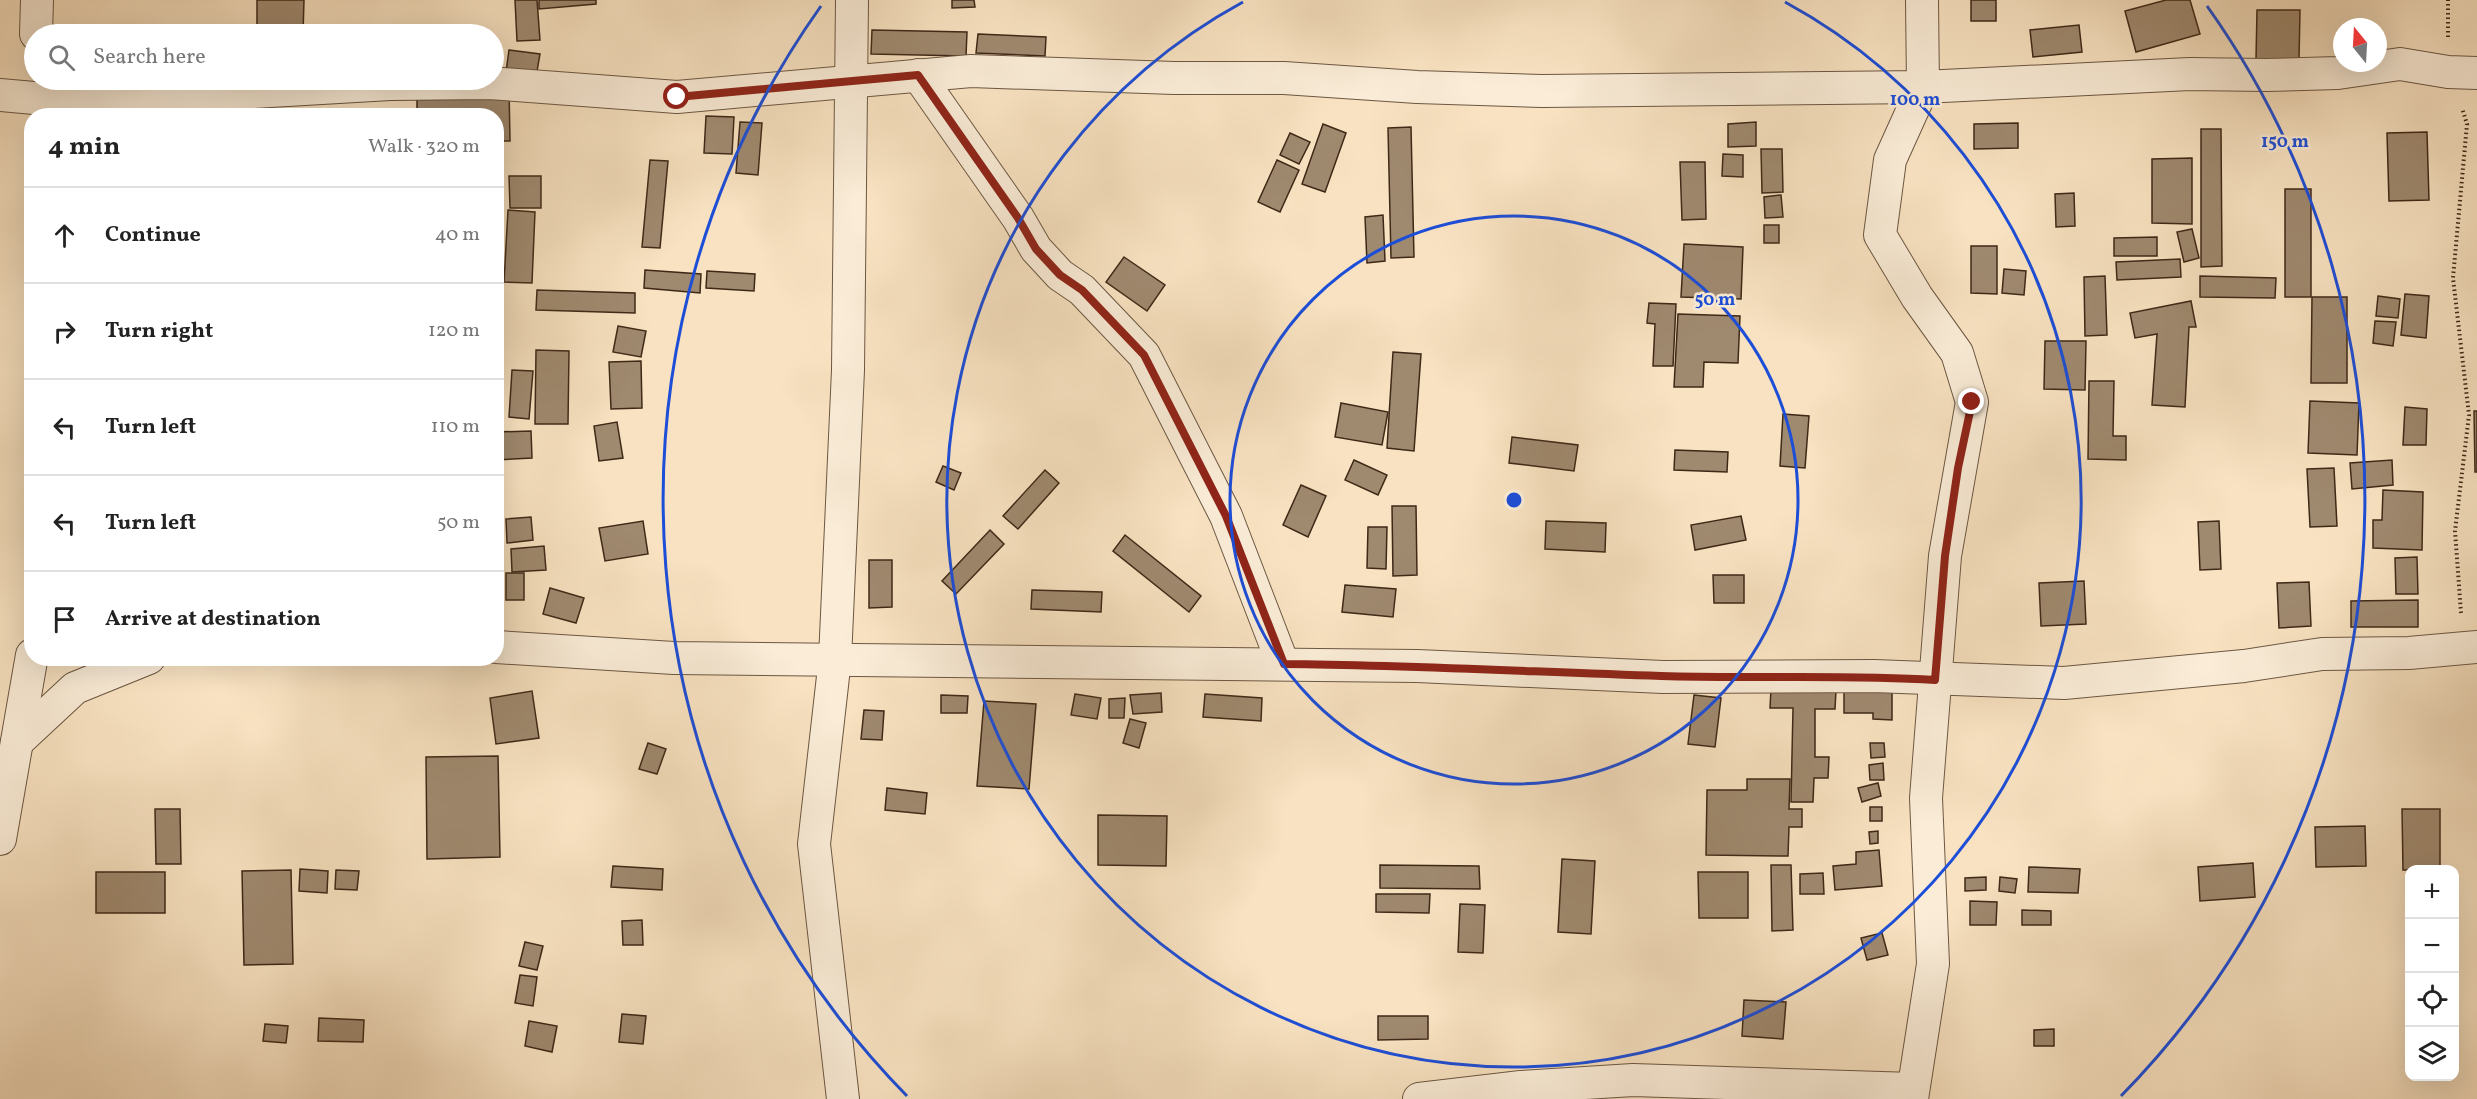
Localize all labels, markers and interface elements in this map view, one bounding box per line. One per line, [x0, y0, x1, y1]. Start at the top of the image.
north arrow [2333, 18, 2387, 72]
search box [24, 24, 504, 90]
icon: search [45, 41, 78, 74]
text: Search here [93, 42, 206, 73]
route start [663, 83, 689, 109]
text: 100 m [1890, 88, 1940, 113]
text: 4 min [48, 129, 120, 165]
text: 150 m [2261, 130, 2309, 155]
text: Walk · 320 m [368, 133, 480, 161]
icon: ahead [48, 219, 81, 252]
text: Continue [105, 220, 201, 251]
text: 40 m [435, 221, 480, 249]
text: 50 m [1695, 288, 1735, 313]
icon: right [48, 315, 81, 348]
text: Turn right [105, 316, 213, 347]
text: 120 m [428, 317, 480, 345]
route end [1958, 388, 1984, 414]
icon: left [48, 411, 81, 444]
text: Turn left [105, 412, 196, 443]
text: 110 m [431, 413, 480, 441]
centre of rings [1504, 490, 1524, 510]
icon: left [48, 507, 81, 540]
text: Turn left [105, 508, 196, 539]
text: 50 m [437, 509, 480, 537]
icon: arrive [48, 603, 81, 636]
text: Arrive at destination [105, 604, 321, 635]
map controls [2405, 865, 2459, 1081]
button: + [2405, 865, 2459, 919]
button: − [2405, 919, 2459, 973]
button: locate [2405, 973, 2459, 1027]
button: layers [2405, 1027, 2459, 1081]

